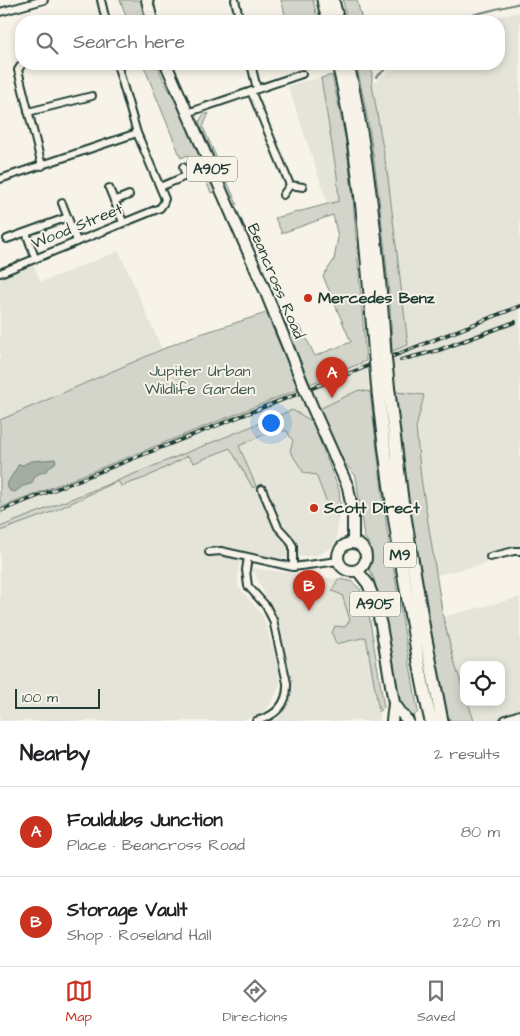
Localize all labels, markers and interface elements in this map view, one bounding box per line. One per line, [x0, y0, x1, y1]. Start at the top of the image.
search box [15, 15, 505, 70]
icon: search [33, 29, 61, 57]
text: Search here [73, 29, 185, 56]
road number: A905 [187, 156, 237, 182]
street label: Wood Street [28, 197, 127, 254]
street label: Beancross Road [242, 220, 310, 342]
place label: Mercedes Benz [318, 287, 436, 309]
marker: Mercedes Benz [302, 292, 314, 304]
pin: A [316, 357, 348, 398]
park label: Jupiter Urban Wildlife Garden [145, 360, 255, 400]
your location [258, 410, 284, 436]
place label: Scott Direct [323, 497, 420, 519]
marker: Scott Direct [308, 502, 320, 514]
road number: M9 [384, 542, 416, 568]
pin: B [293, 570, 325, 611]
road number: A905 [350, 592, 400, 616]
map controls [460, 661, 505, 706]
button: locate [460, 661, 505, 706]
scale bar [15, 686, 100, 709]
text: 100 m [22, 688, 58, 708]
text: Nearby [20, 739, 90, 768]
text: 2 results [434, 743, 500, 765]
text: Fouldubs Junction [67, 807, 223, 834]
text: A [31, 821, 41, 843]
text: 80 m [461, 821, 500, 843]
text: Place · Beancross Road [67, 834, 245, 856]
text: Storage Vault [67, 897, 187, 924]
text: B [30, 911, 42, 933]
text: 220 m [453, 911, 500, 933]
text: Shop · Roseland Hall [67, 924, 211, 946]
tab: Map [65, 977, 93, 1027]
tab: Directions [222, 977, 287, 1027]
tab: Saved [417, 977, 455, 1027]

